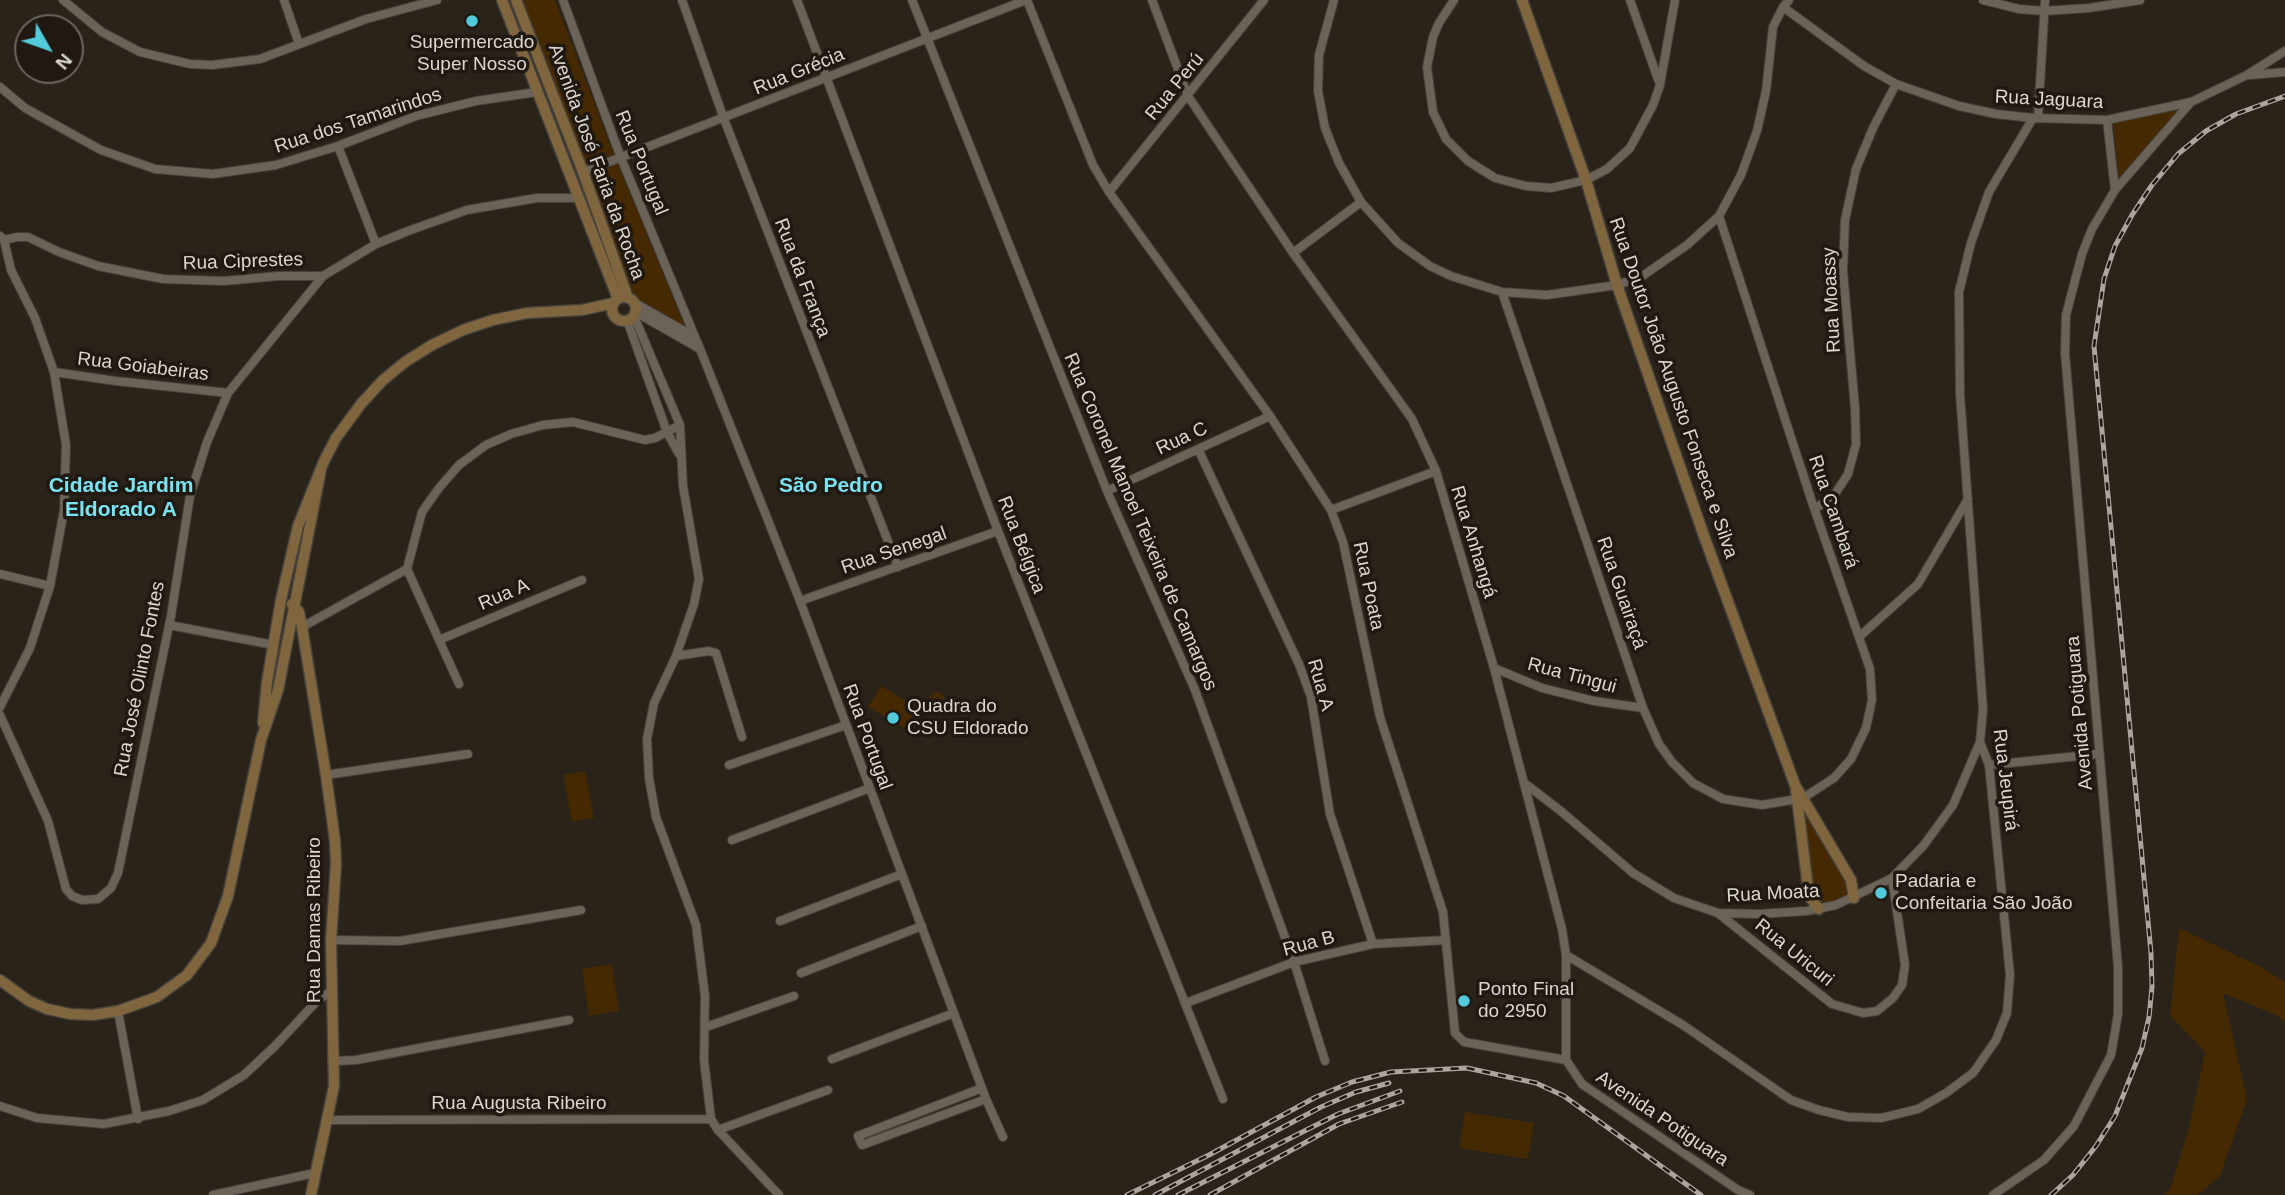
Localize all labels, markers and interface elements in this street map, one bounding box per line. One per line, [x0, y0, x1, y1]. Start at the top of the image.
marker: Supermercado Super Nosso [464, 13, 480, 29]
north arrow [14, 14, 84, 84]
place label: Supermercado Super Nosso [410, 32, 534, 76]
street label: Avenida José Faria da Rocha [543, 41, 649, 283]
street label: Rua Grécia [750, 43, 848, 101]
street label: Rua Perú [1141, 49, 1209, 125]
text: N [51, 50, 76, 74]
street label: Rua dos Tamarindos [272, 83, 444, 159]
street label: Rua Jaguara [1994, 86, 2104, 114]
street label: Rua Portugal [610, 107, 672, 219]
street label: Rua da França [769, 215, 835, 341]
street label: Rua Doutor João Augusto Fonseca e Silva [1604, 215, 1742, 561]
street label: Rua Moassy [1818, 247, 1846, 353]
street label: Rua Ciprestes [182, 249, 304, 275]
street label: Rua Goiabeiras [76, 348, 210, 386]
street label: Rua Coronel Manoel Teixeira de Camargos [1058, 350, 1222, 694]
street label: Rua C [1153, 417, 1211, 461]
street label: Rua Cambará [1803, 452, 1863, 572]
district label: Cidade Jardim Eldorado A [49, 473, 193, 523]
district label: São Pedro [779, 473, 883, 499]
street label: Rua Anhangá [1445, 483, 1501, 601]
street label: Rua Bélgica [992, 493, 1050, 597]
street label: Rua Senegal [838, 522, 950, 580]
street label: Rua Guairaçá [1591, 534, 1651, 652]
street label: Rua Poata [1348, 540, 1388, 632]
street label: Rua A [475, 574, 533, 616]
street label: Rua José Olinto Fontes [110, 579, 170, 779]
street label: Avenida Potiguara [2062, 635, 2098, 791]
street label: Rua Tingui [1525, 653, 1619, 699]
street label: Rua A [1302, 656, 1338, 714]
street label: Rua Portugal [837, 681, 897, 793]
place label: Quadra do CSU Eldorado [907, 696, 1028, 740]
marker: Quadra do CSU Eldorado [885, 710, 901, 726]
street label: Rua Jeupirá [1987, 728, 2023, 832]
street label: Rua Damas Ribeiro [304, 837, 326, 1003]
place label: Padaria e Confeitaria São João [1895, 871, 2072, 915]
street label: Rua Moata [1726, 880, 1820, 908]
marker: Padaria e Confeitaria São João [1873, 885, 1889, 901]
street label: Rua Uricuri [1750, 914, 1838, 992]
street label: Rua B [1281, 926, 1337, 962]
place label: Ponto Final do 2950 [1478, 979, 1574, 1023]
marker: Ponto Final do 2950 [1456, 993, 1472, 1009]
street label: Avenida Potiguara [1591, 1066, 1733, 1172]
street label: Rua Augusta Ribeiro [431, 1093, 607, 1115]

